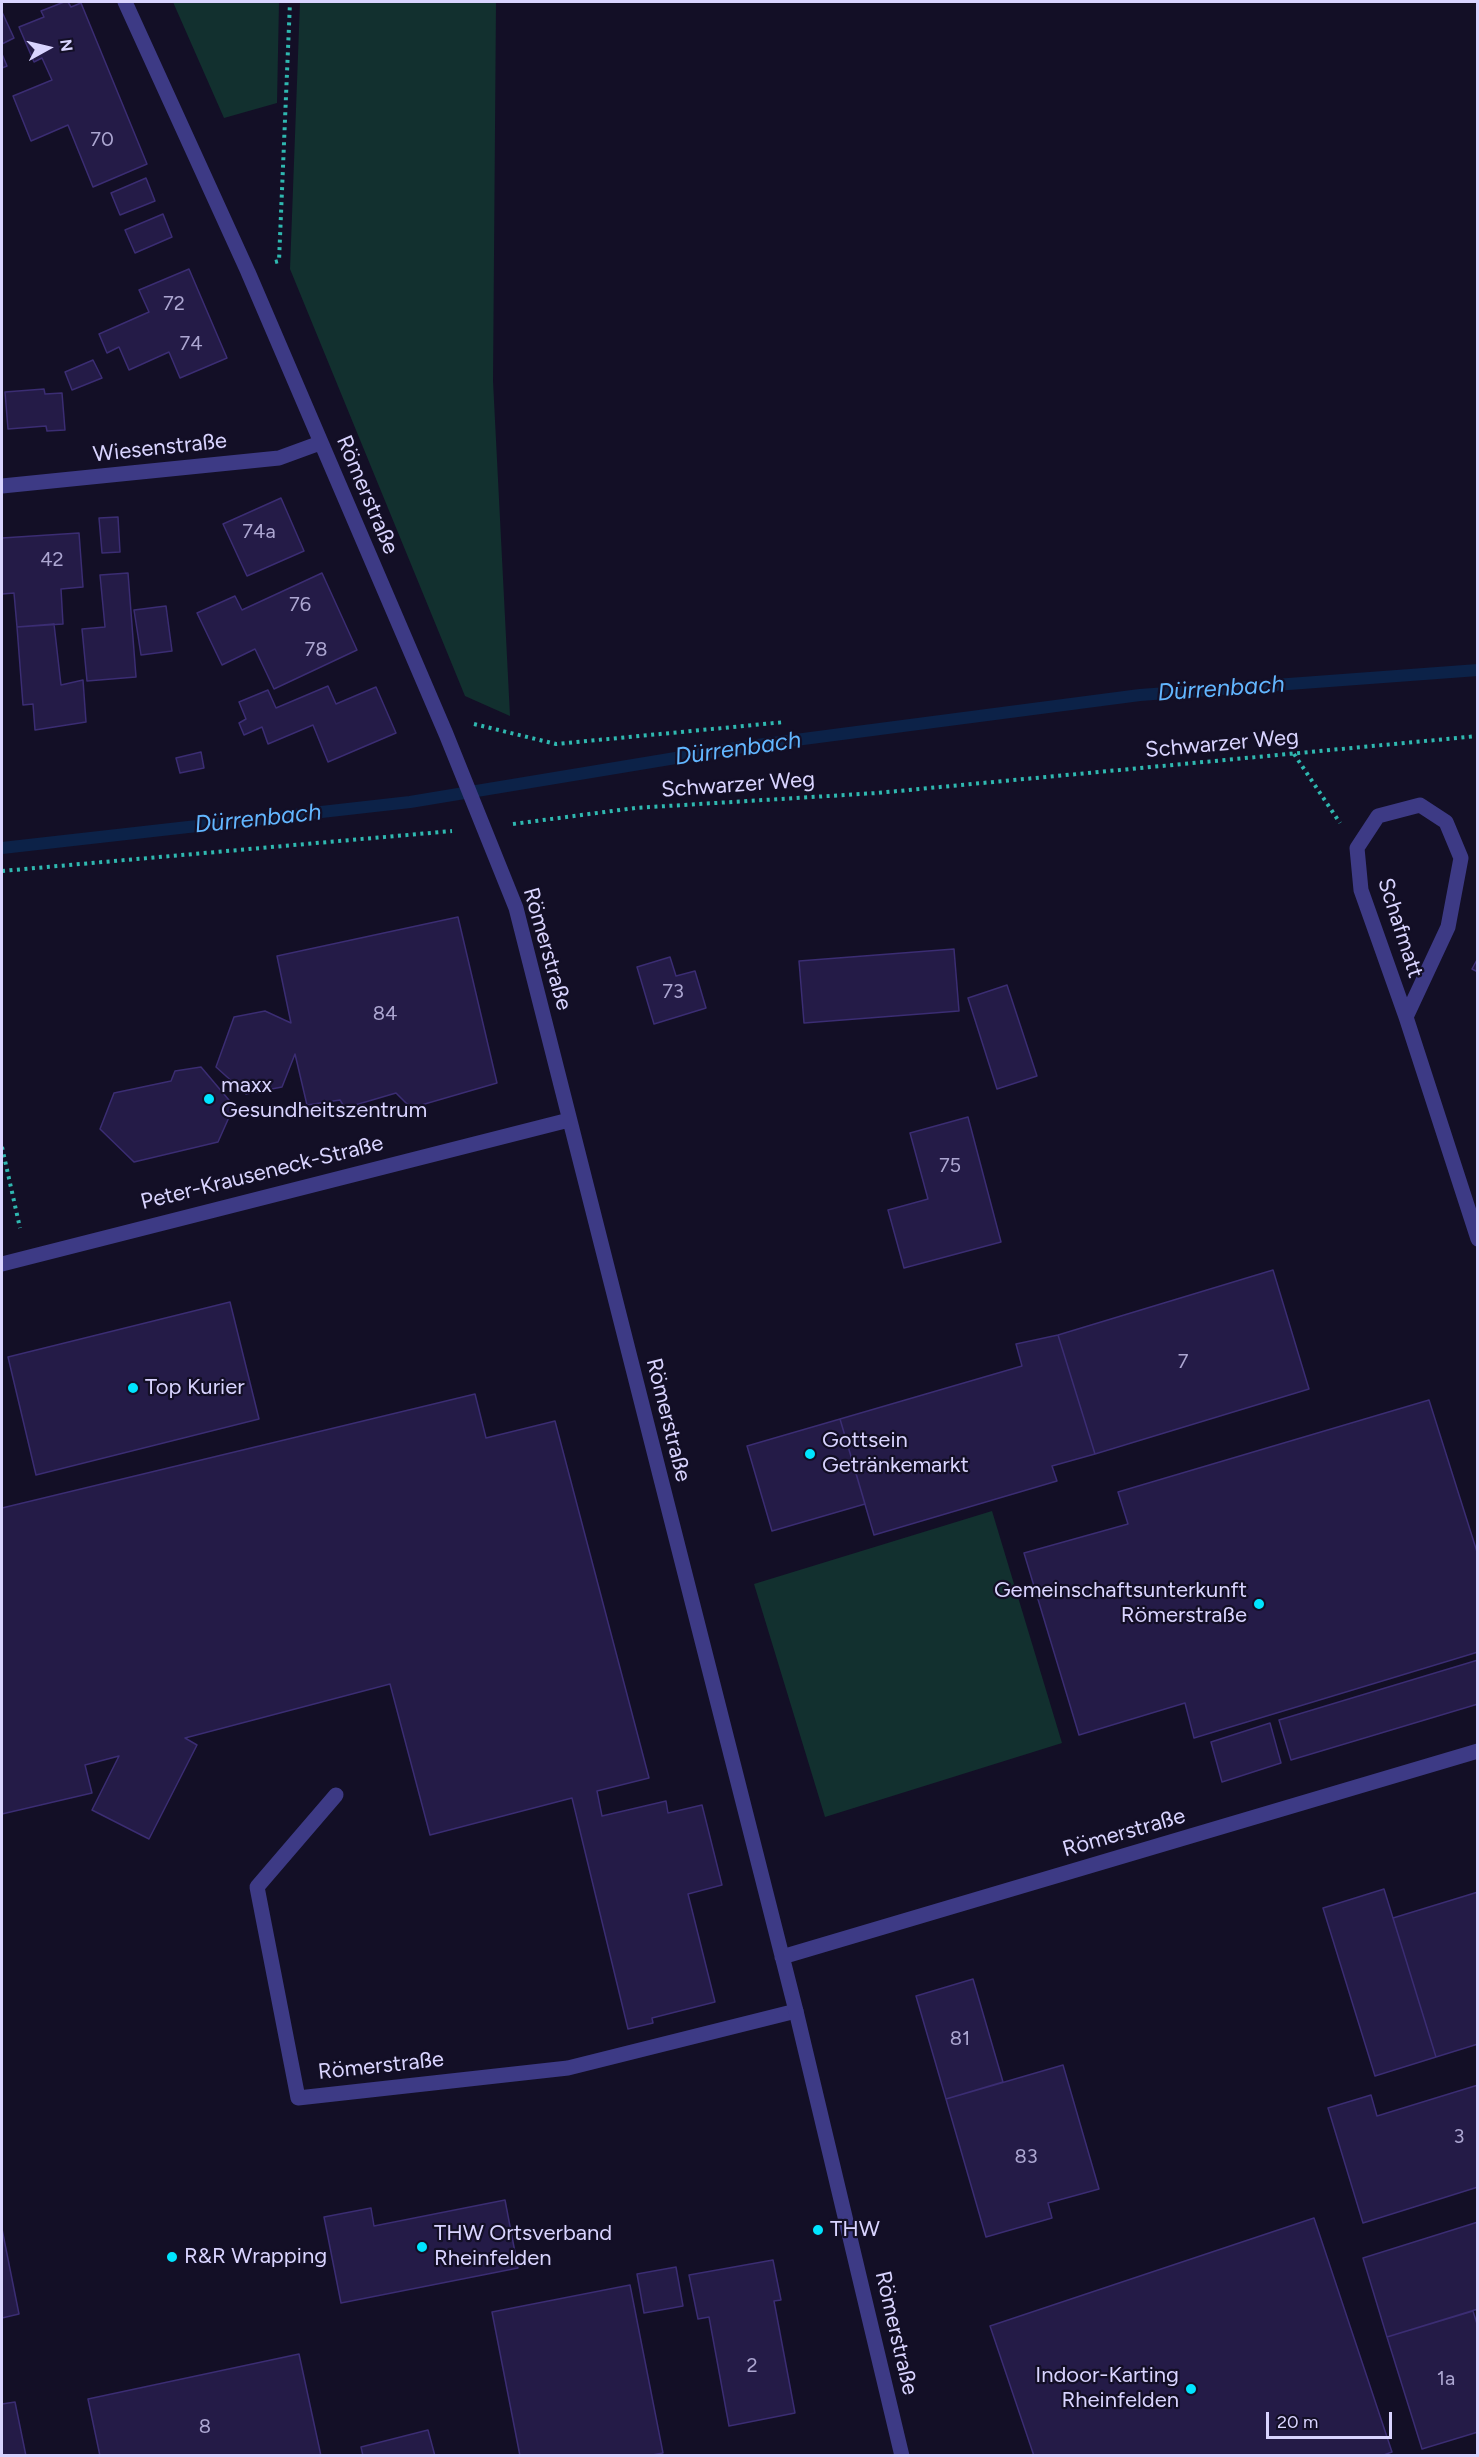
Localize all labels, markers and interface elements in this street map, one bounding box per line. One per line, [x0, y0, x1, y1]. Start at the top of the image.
north arrow [18, 18, 78, 78]
text: N [56, 38, 77, 53]
house number: 70 [90, 128, 114, 152]
house number: 72 [163, 292, 185, 316]
house number: 74 [179, 332, 203, 356]
street label: Wiesenstraße [92, 428, 228, 468]
street label: Römerstraße [330, 432, 404, 558]
house number: 74a [242, 520, 276, 544]
house number: 42 [40, 548, 64, 572]
house number: 76 [289, 593, 311, 617]
house number: 78 [304, 638, 328, 662]
water label: Dürrenbach [1156, 670, 1286, 708]
street label: Schwarzer Weg [1144, 724, 1300, 764]
water label: Dürrenbach [673, 726, 803, 772]
street label: Schwarzer Weg [660, 766, 816, 804]
water label: Dürrenbach [193, 798, 323, 840]
street label: Schafmatt [1371, 875, 1429, 981]
street label: Römerstraße [517, 885, 577, 1013]
house number: 73 [662, 980, 684, 1004]
house number: 84 [373, 1002, 397, 1026]
place label: maxx Gesundheitszentrum [221, 1073, 427, 1124]
marker: maxx Gesundheitszentrum [202, 1092, 216, 1106]
street label: Peter-Krauseneck-Straße [138, 1130, 386, 1216]
house number: 75 [939, 1154, 961, 1178]
house number: 7 [1178, 1350, 1188, 1374]
street label: Römerstraße [640, 1356, 696, 1484]
place label: Top Kurier [145, 1375, 245, 1401]
marker: Top Kurier [126, 1381, 140, 1395]
place label: Gottsein Getränkemarkt [822, 1428, 969, 1480]
marker: Gottsein Getränkemarkt [803, 1447, 817, 1461]
place label: Gemeinschaftsunterkunft Römerstraße [994, 1578, 1247, 1630]
marker: Gemeinschaftsunterkunft Römerstraße [1252, 1597, 1266, 1611]
street label: Römerstraße [1060, 1803, 1188, 1863]
house number: 81 [950, 2027, 970, 2051]
street label: Römerstraße [317, 2046, 445, 2086]
house number: 3 [1454, 2125, 1464, 2149]
house number: 83 [1014, 2145, 1038, 2169]
place label: THW [830, 2217, 880, 2243]
place label: THW Ortsverband Rheinfelden [434, 2221, 612, 2272]
marker: THW [811, 2223, 825, 2237]
marker: THW Ortsverband Rheinfelden [415, 2240, 429, 2254]
place label: R&R Wrapping [184, 2244, 327, 2270]
marker: R&R Wrapping [165, 2250, 179, 2264]
street label: Römerstraße [869, 2268, 923, 2398]
house number: 2 [746, 2354, 758, 2378]
place label: Indoor-Karting Rheinfelden [1035, 2363, 1179, 2414]
house number: 1a [1437, 2367, 1455, 2391]
marker: Indoor-Karting Rheinfelden [1184, 2382, 1198, 2396]
scale bar [1269, 2400, 1395, 2438]
text: 20 m [1277, 2411, 1318, 2433]
house number: 8 [199, 2415, 211, 2439]

